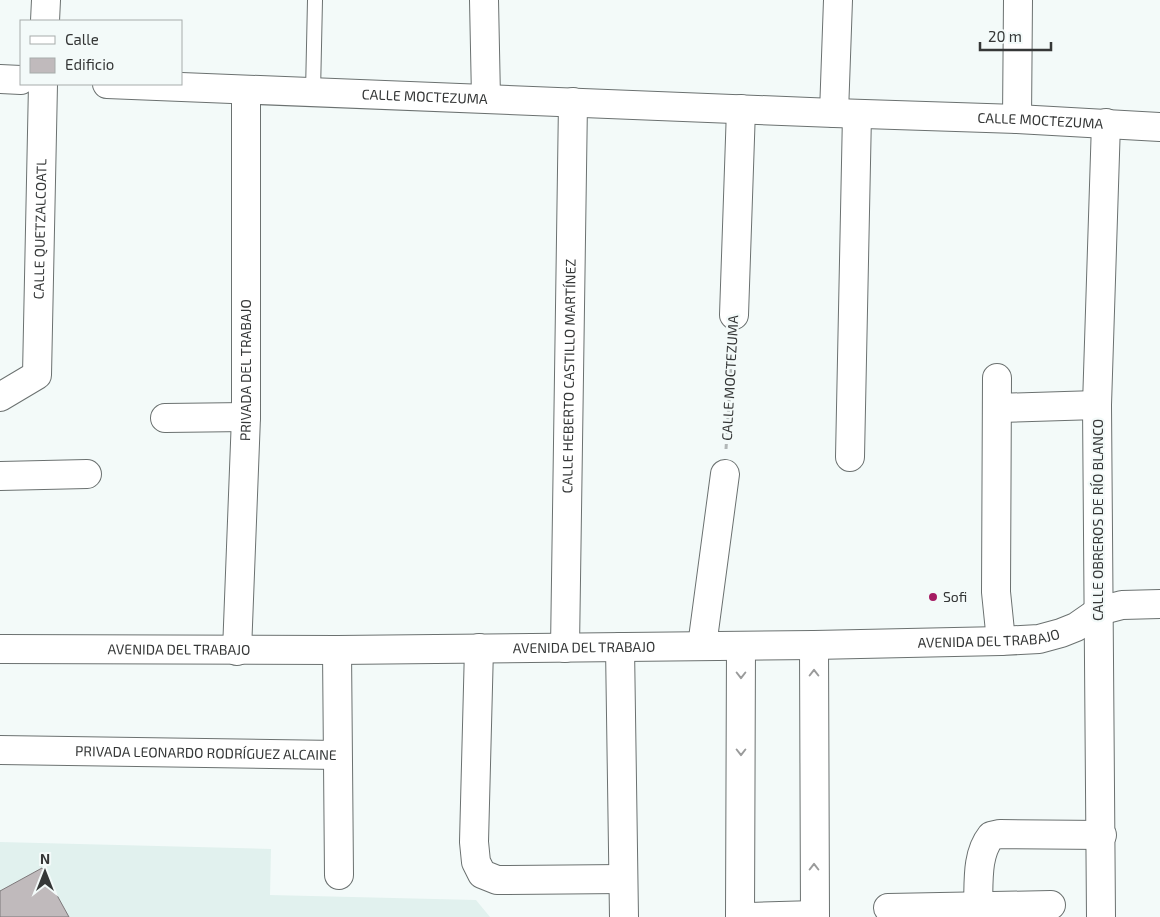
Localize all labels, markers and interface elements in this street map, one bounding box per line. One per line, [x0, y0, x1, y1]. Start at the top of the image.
legend [20, 20, 182, 85]
scale bar [980, 20, 1051, 52]
text: 20 m [988, 27, 1022, 45]
text: Calle [65, 30, 99, 48]
text: Edificio [65, 55, 114, 73]
street label: CALLE MOCTEZUMA [362, 85, 488, 107]
street label: CALLE MOCTEZUMA [977, 109, 1104, 132]
street label: CALLE QUETZALCOATL [30, 159, 49, 300]
street label: CALLE HEBERTO CASTILLO MARTÍNEZ [558, 258, 579, 494]
street label: PRIVADA DEL TRABAJO [236, 299, 254, 441]
street label: CALLE MOCTEZUMA [718, 314, 741, 441]
street label: CALLE OBREROS DE RÍO BLANCO [1089, 419, 1106, 621]
place label: Sofi [943, 588, 967, 605]
marker: Sofi [927, 591, 939, 603]
street label: AVENIDA DEL TRABAJO [917, 625, 1062, 651]
street label: AVENIDA DEL TRABAJO [513, 638, 655, 656]
street label: AVENIDA DEL TRABAJO [108, 640, 250, 658]
one-way arrow [809, 668, 819, 676]
one-way arrow [736, 672, 746, 679]
street label: PRIVADA LEONARDO RODRÍGUEZ ALCAINE [75, 742, 337, 763]
one-way arrow [736, 749, 746, 757]
north arrow [20, 847, 70, 897]
text: N [40, 850, 50, 867]
one-way arrow [809, 862, 820, 870]

